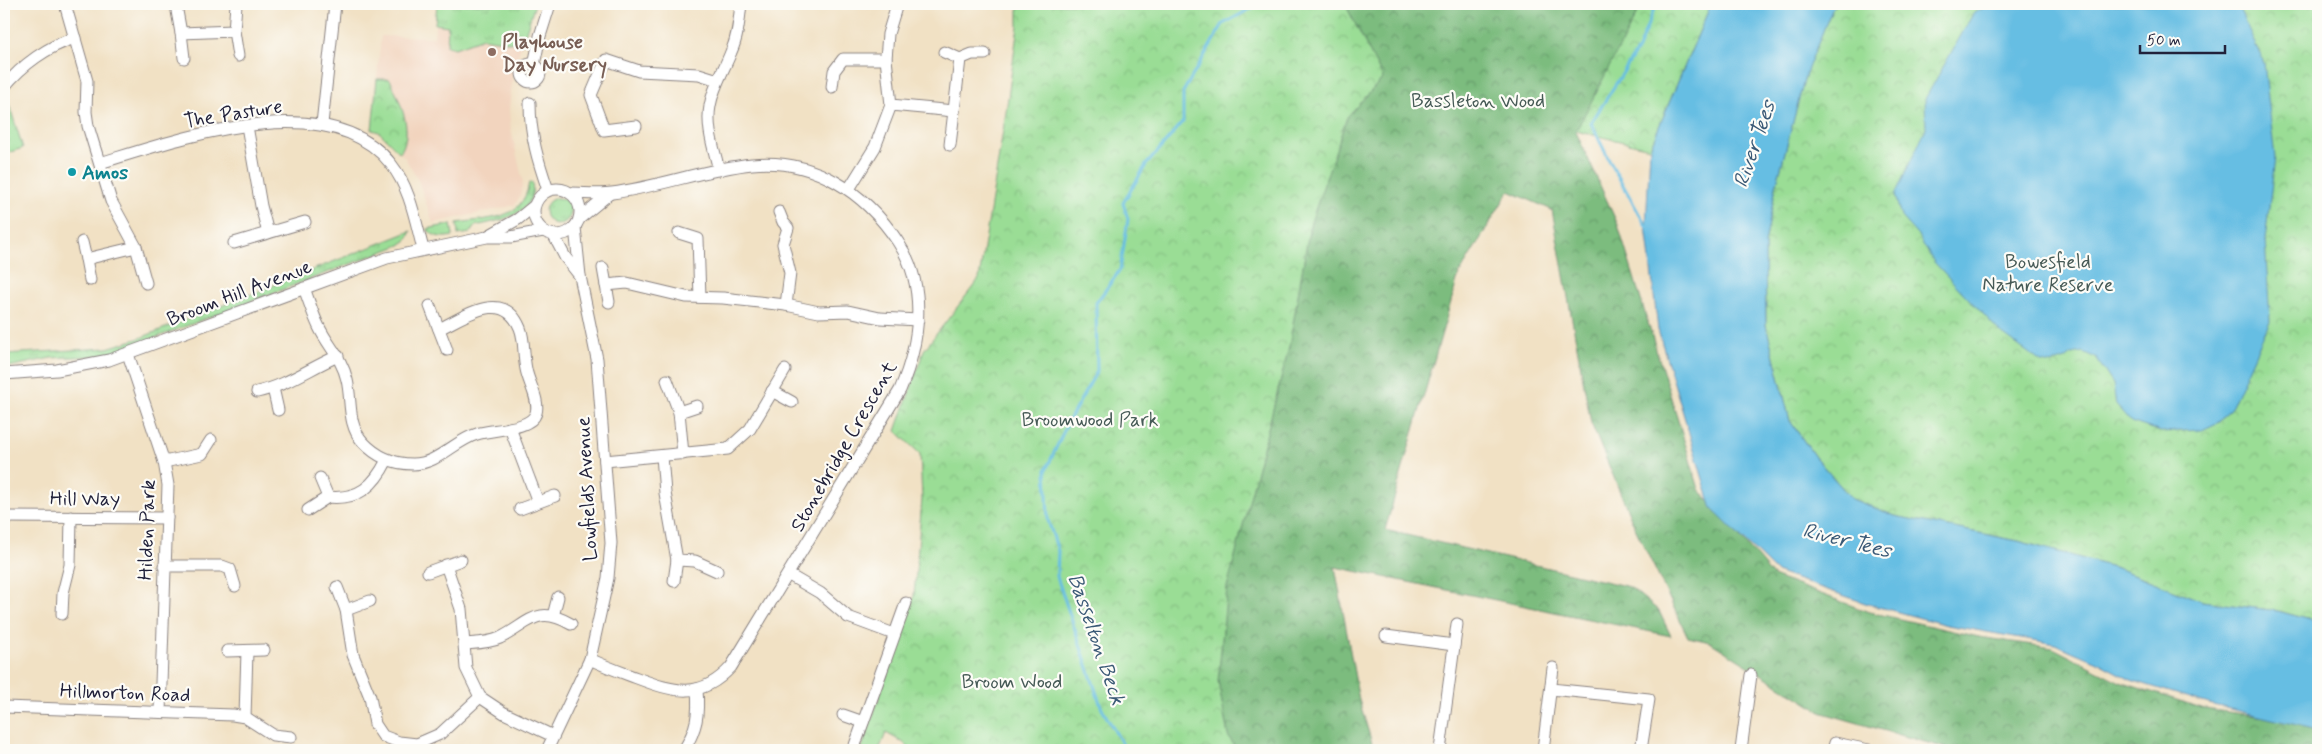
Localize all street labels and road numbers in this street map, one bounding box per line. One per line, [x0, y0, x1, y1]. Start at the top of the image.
street label: The Pasture [182, 93, 284, 136]
street label: Broom Hill Avenue [163, 253, 316, 333]
street label: Stonebridge Crescent [784, 356, 904, 537]
street label: Lowfields Avenue [570, 416, 605, 562]
street label: Hilden Park [132, 479, 163, 581]
street label: Hill Way [50, 486, 120, 513]
street label: Hillmorton Road [59, 678, 191, 709]

